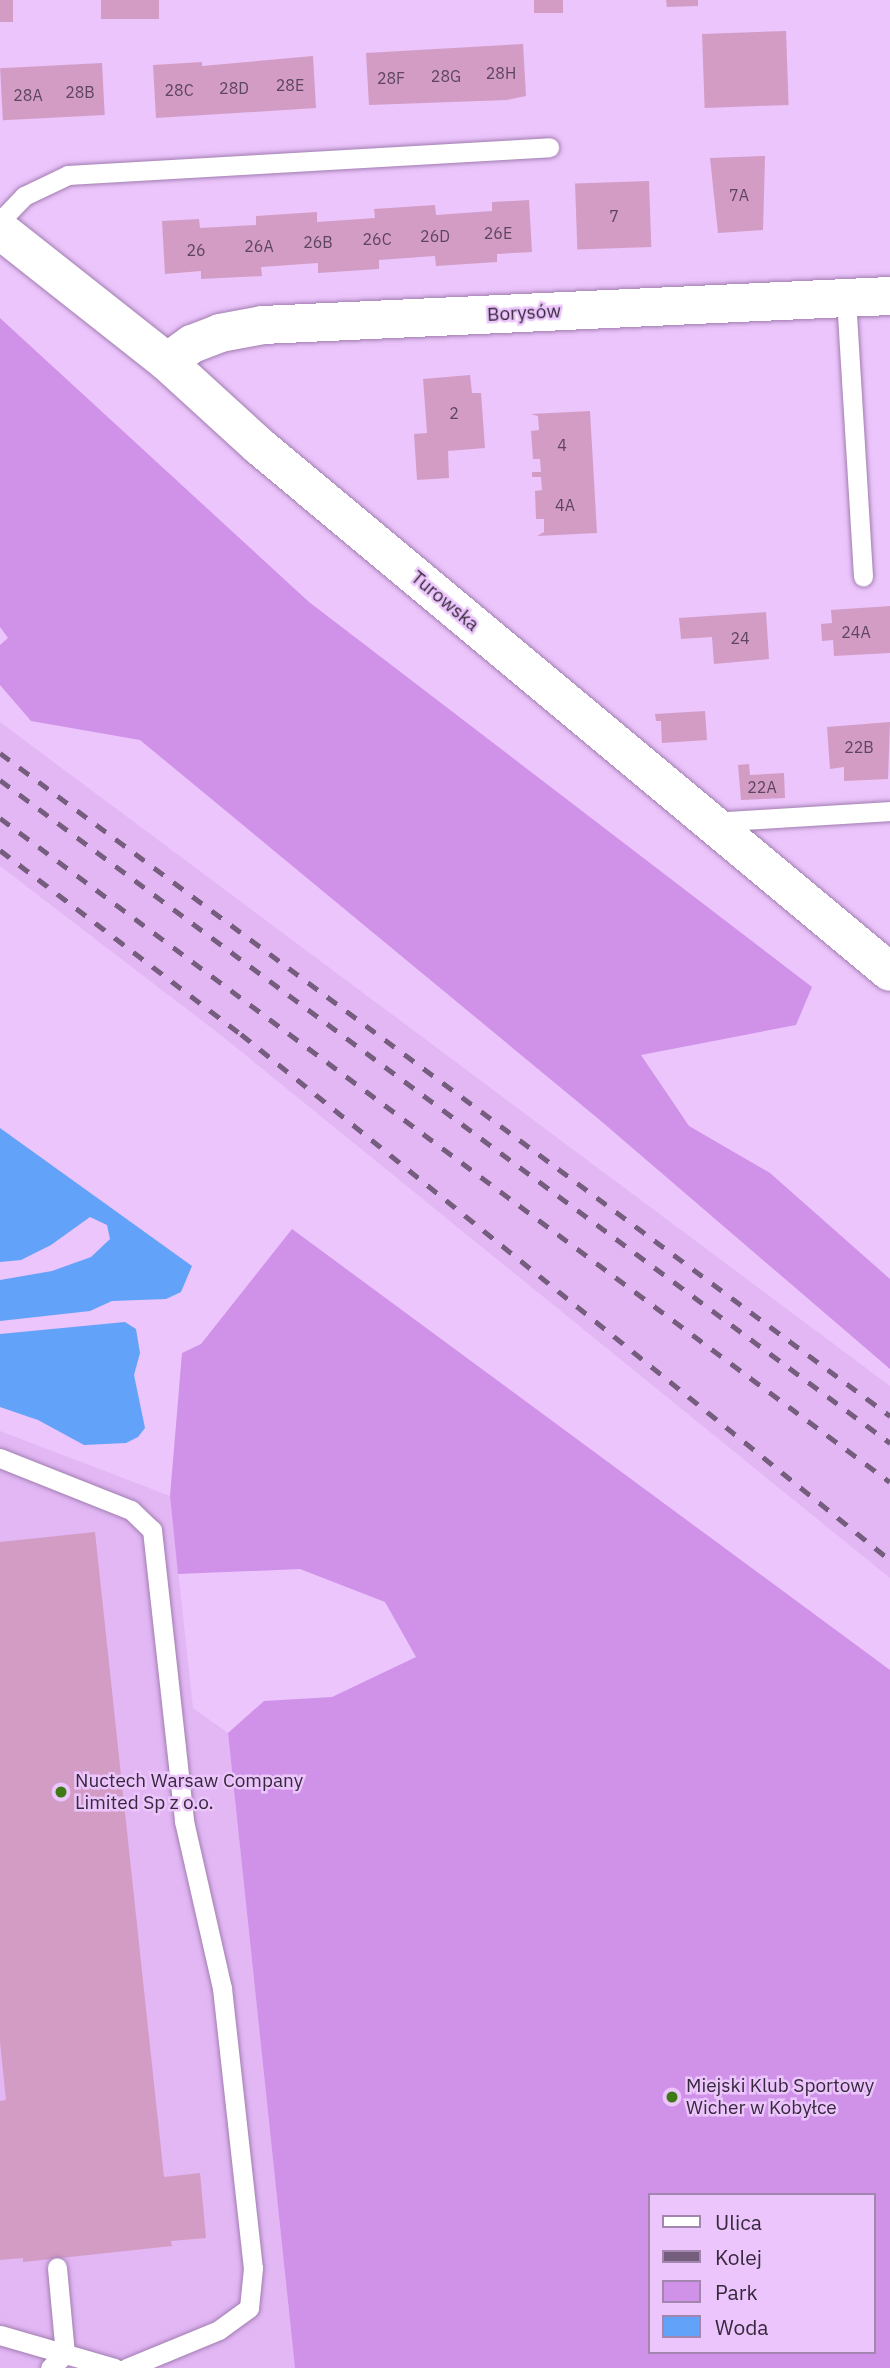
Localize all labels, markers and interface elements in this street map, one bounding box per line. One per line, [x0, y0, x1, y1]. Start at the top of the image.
house number: 28H [486, 63, 516, 83]
house number: 28G [431, 66, 461, 86]
house number: 28F [377, 68, 405, 88]
house number: 28E [276, 75, 304, 95]
house number: 28D [219, 78, 249, 98]
house number: 28C [164, 80, 194, 100]
house number: 28B [65, 82, 95, 102]
house number: 28A [13, 85, 43, 105]
house number: 7A [729, 185, 749, 205]
house number: 7 [609, 206, 619, 226]
house number: 26E [484, 223, 512, 243]
house number: 26D [420, 226, 450, 246]
house number: 26C [362, 229, 392, 249]
house number: 26B [303, 232, 333, 252]
house number: 26A [244, 236, 274, 256]
house number: 26 [186, 240, 206, 260]
street label: Borysów [486, 300, 562, 326]
house number: 2 [449, 403, 459, 423]
house number: 4 [557, 435, 567, 455]
house number: 4A [555, 495, 575, 515]
street label: Turowska [406, 566, 484, 636]
house number: 24A [841, 622, 871, 642]
house number: 24 [730, 628, 750, 648]
house number: 22B [844, 737, 874, 757]
house number: 22A [747, 777, 777, 797]
place label: Nuctech Warsaw Company Limited Sp z o.o. [75, 1770, 303, 1814]
marker: Nuctech Warsaw Company Limited Sp z o.o. [53, 1784, 69, 1800]
place label: Miejski Klub Sportowy Wicher w Kobyłce [686, 2075, 874, 2119]
marker: Miejski Klub Sportowy Wicher w Kobyłce [664, 2089, 680, 2105]
legend [648, 2193, 876, 2354]
text: Ulica [715, 2208, 762, 2236]
text: Kolej [715, 2243, 762, 2271]
text: Park [715, 2278, 758, 2306]
text: Woda [715, 2313, 769, 2341]

